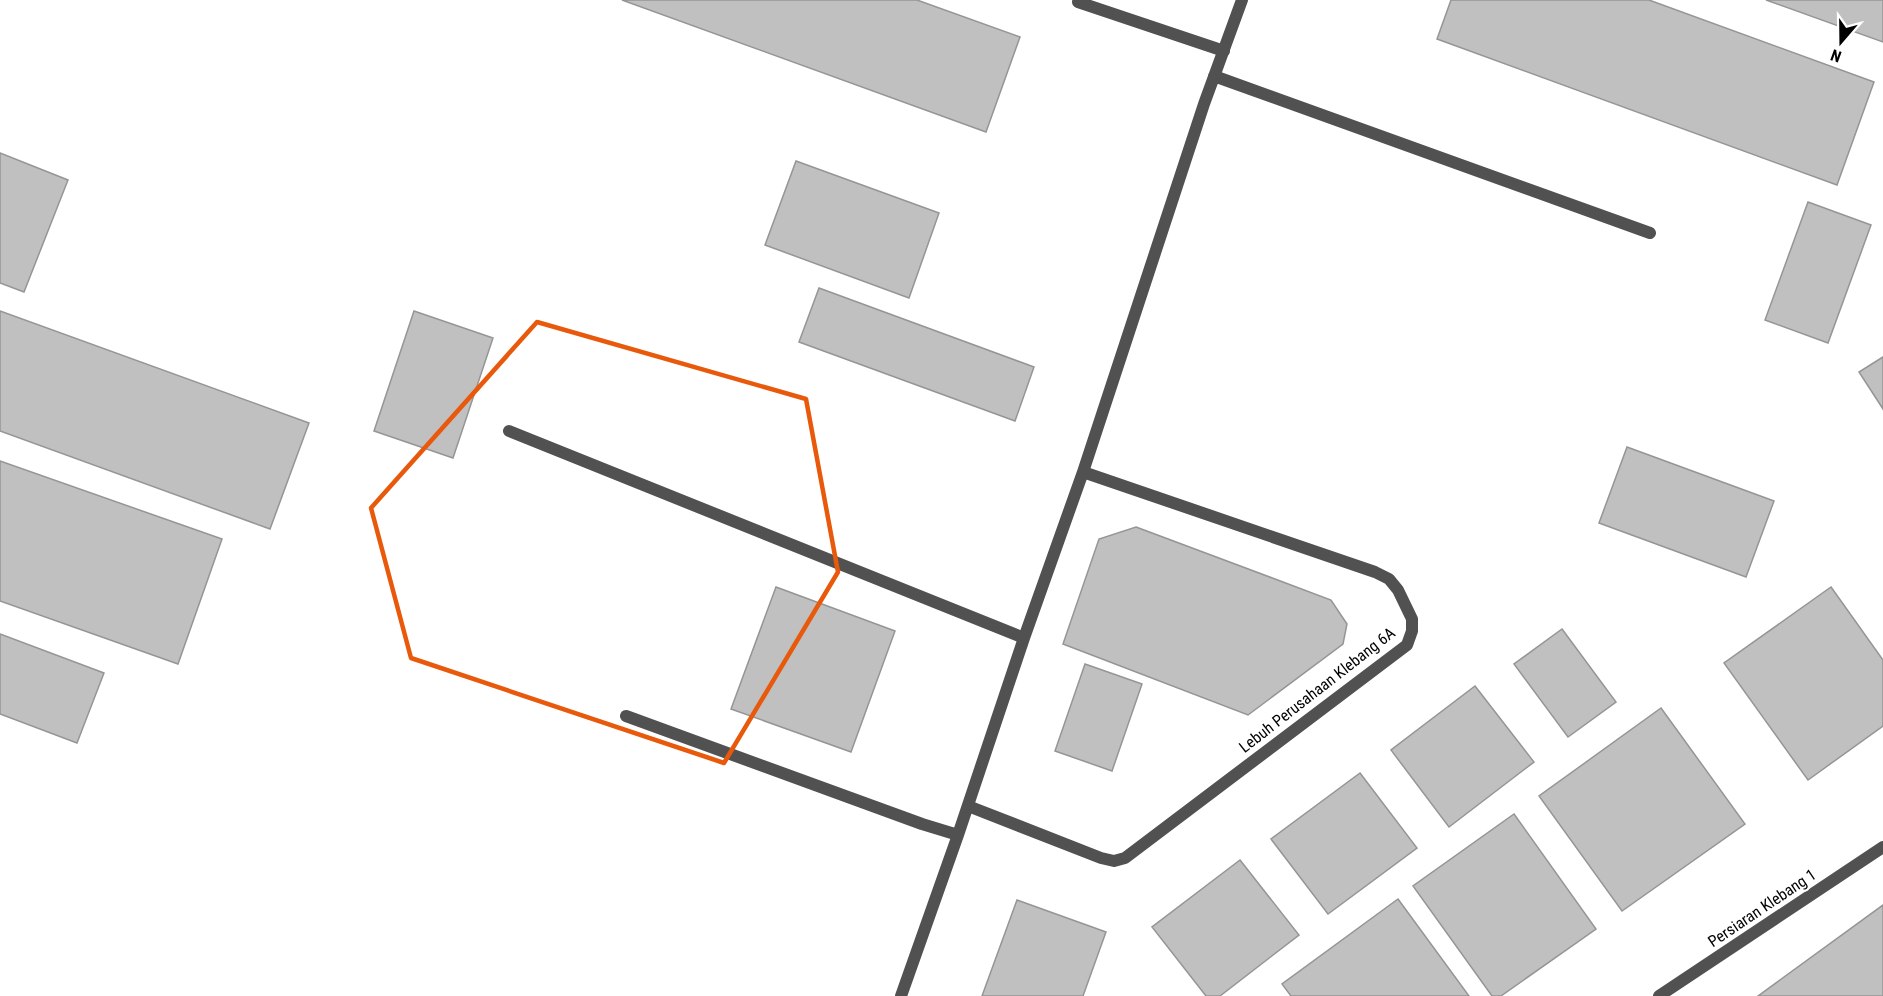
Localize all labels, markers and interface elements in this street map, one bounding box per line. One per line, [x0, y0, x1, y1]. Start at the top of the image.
north arrow [1811, 12, 1871, 72]
text: N [1828, 45, 1844, 66]
street label: Lebuh Perusahaan Klebang 6A [1235, 623, 1399, 757]
street label: Persiaran Klebang 1 [1704, 865, 1820, 951]

